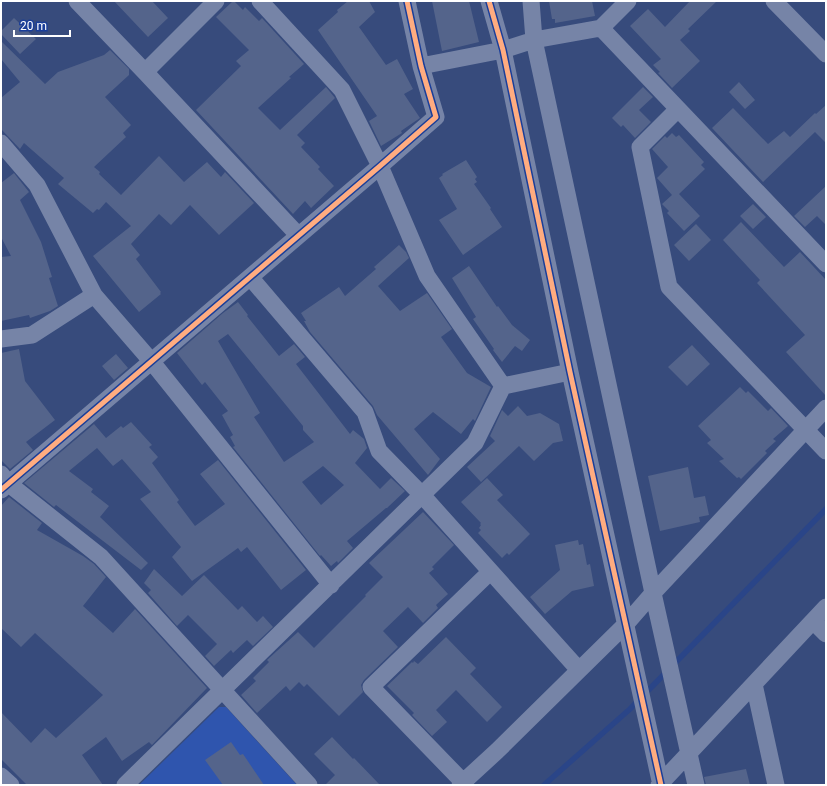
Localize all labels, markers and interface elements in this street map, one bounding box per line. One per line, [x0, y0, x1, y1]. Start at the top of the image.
scale bar [14, 12, 70, 38]
text: 20 m [20, 19, 47, 33]

